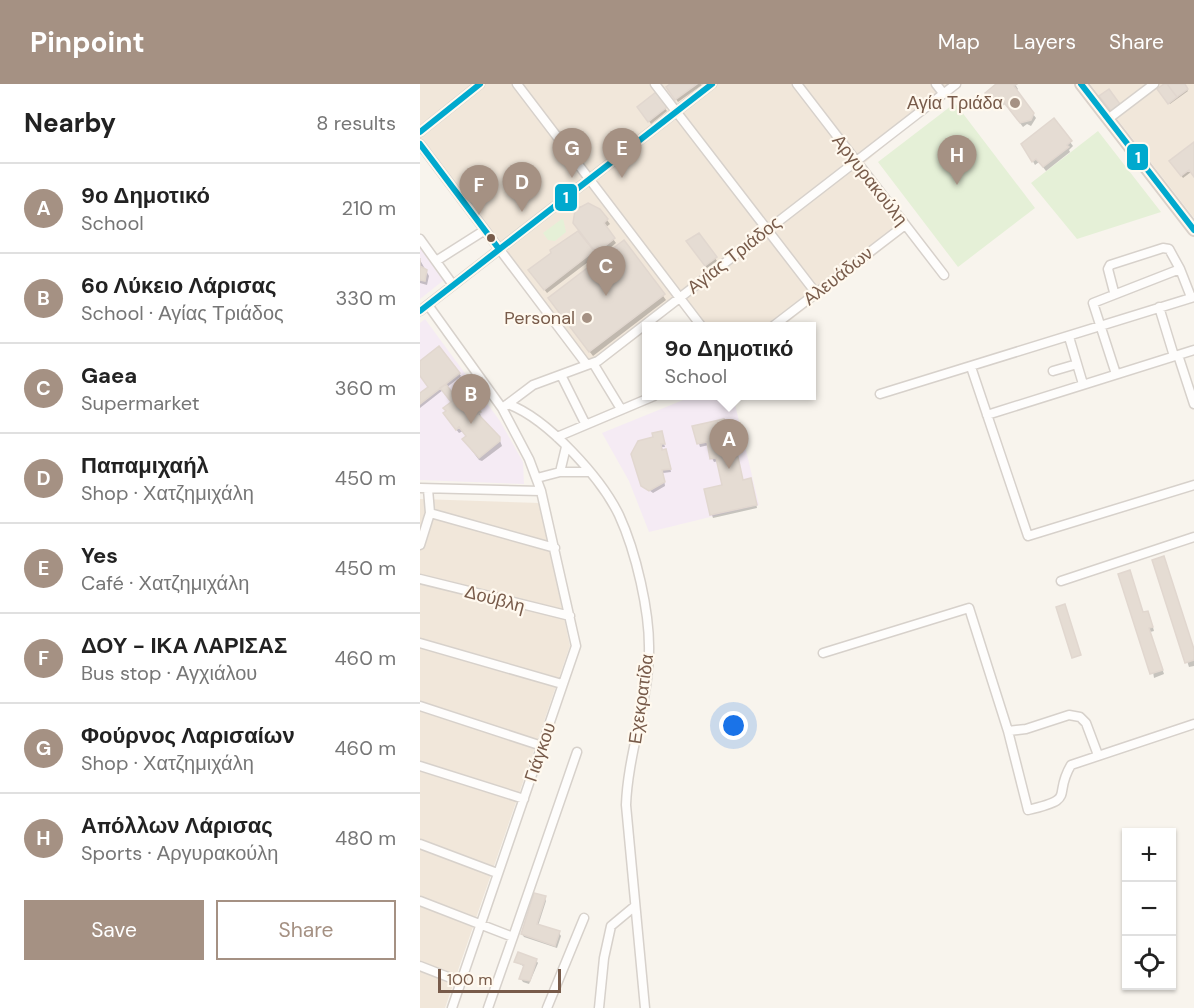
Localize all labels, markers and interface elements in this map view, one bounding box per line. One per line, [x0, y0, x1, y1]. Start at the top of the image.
text: Pinpoint [30, 24, 145, 61]
text: Map [938, 28, 980, 56]
text: Layers [1013, 28, 1076, 56]
text: Share [1109, 28, 1164, 56]
place label: Αγία Τριάδα [907, 91, 1003, 115]
marker: Αγία Τριάδα [1008, 96, 1022, 110]
text: Nearby [24, 106, 116, 140]
text: 8 results [316, 110, 396, 136]
pin: G [552, 128, 592, 178]
pin: E [602, 128, 642, 178]
street label: Αργυρακούλη [827, 130, 913, 230]
pin: H [938, 135, 976, 185]
line badge: 1 [1126, 143, 1149, 171]
text: 1 [1135, 147, 1141, 168]
pin: D [502, 162, 542, 212]
pin: F [460, 166, 498, 215]
text: 9ο Δημοτικό [81, 181, 210, 210]
line badge: 1 [554, 183, 578, 212]
text: 1 [563, 187, 569, 208]
text: A [36, 195, 51, 221]
text: 210 m [341, 195, 396, 221]
text: School [81, 210, 144, 236]
street label: Αγίας Τριάδος [682, 211, 786, 299]
unlabelled marker [485, 232, 497, 244]
street label: Αλευάδων [798, 241, 878, 311]
pin: C [586, 246, 626, 296]
text: 6ο Λύκειο Λάρισας [81, 271, 276, 300]
text: B [37, 285, 50, 311]
text: 330 m [336, 285, 396, 311]
text: School · Αγίας Τριάδος [81, 300, 284, 326]
place label: Personal [504, 306, 575, 330]
marker: Personal [580, 311, 594, 325]
popup [642, 322, 816, 400]
text: 9ο Δημοτικό [664, 334, 794, 363]
text: Gaea [81, 361, 137, 390]
text: School [664, 363, 727, 389]
pin: B [452, 374, 490, 424]
text: C [36, 375, 51, 401]
text: 360 m [335, 375, 396, 401]
text: Supermarket [81, 390, 200, 416]
pin: A [710, 420, 748, 469]
text: Παπαμιχαήλ [81, 451, 209, 480]
text: D [36, 465, 51, 491]
text: 450 m [335, 465, 396, 491]
text: Shop · Χατζημιχάλη [81, 480, 254, 506]
text: Yes [81, 541, 118, 570]
text: E [38, 555, 49, 581]
text: 450 m [335, 555, 396, 581]
text: Café · Χατζημιχάλη [81, 570, 249, 596]
street label: Δούβλη [462, 579, 528, 619]
text: ΔΟΥ - ΙΚΑ ΛΑΡΙΣΑΣ [81, 631, 287, 660]
text: F [38, 645, 49, 671]
text: 460 m [334, 645, 396, 671]
street label: Εχεκρατίδα [623, 652, 659, 746]
text: Bus stop · Αγχιάλου [81, 660, 257, 686]
your location [719, 711, 748, 740]
street label: Γιάγκου [519, 719, 561, 785]
text: Φούρνος Λαρισαίων [81, 721, 295, 750]
text: G [36, 735, 51, 761]
text: 460 m [334, 735, 396, 761]
text: Shop · Χατζημιχάλη [81, 750, 254, 776]
text: Απόλλων Λάρισας [81, 811, 273, 840]
text: H [36, 825, 51, 851]
text: 480 m [335, 825, 396, 851]
map controls [1122, 828, 1176, 990]
button: + [1122, 828, 1176, 882]
text: Sports · Αργυρακούλη [81, 840, 278, 866]
button: − [1122, 882, 1176, 936]
button: Save [24, 900, 204, 960]
button: Share [216, 900, 396, 960]
button: locate [1122, 936, 1176, 990]
scale bar [438, 966, 561, 994]
text: 100 m [447, 969, 492, 990]

